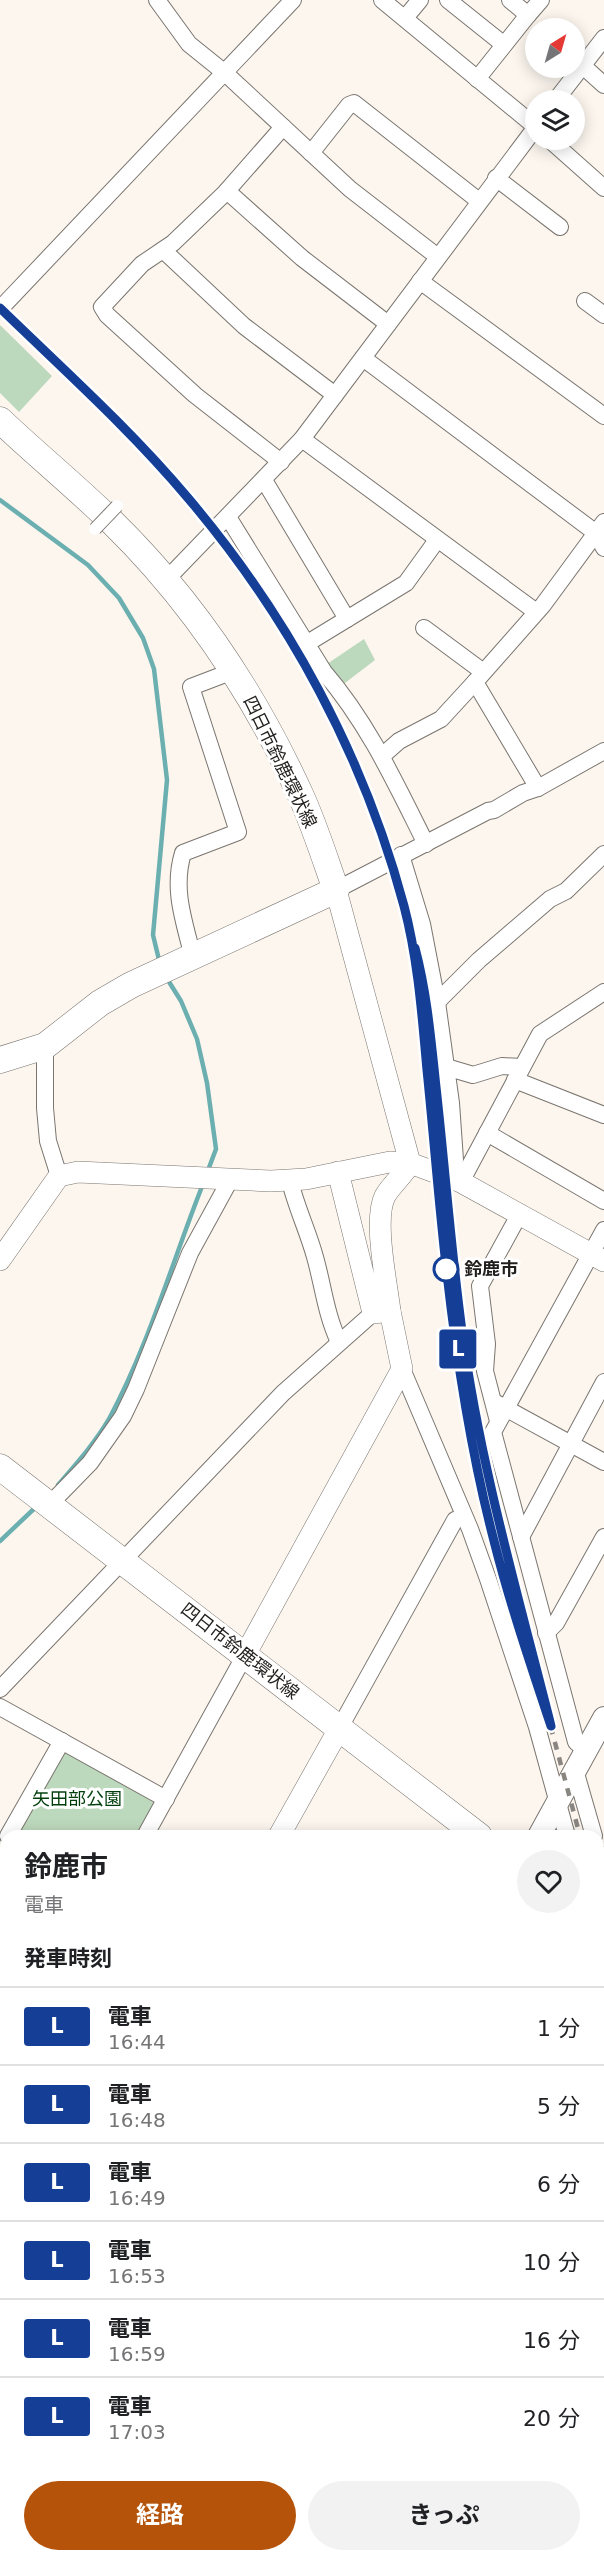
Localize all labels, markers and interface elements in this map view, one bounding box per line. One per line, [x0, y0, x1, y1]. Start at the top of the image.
north arrow [525, 18, 585, 78]
map controls [525, 18, 585, 150]
button: layers [525, 90, 585, 150]
street label: 四日市鈴鹿環状線 [239, 692, 321, 831]
marker: 鈴鹿市 [433, 1256, 459, 1282]
place label: 鈴鹿市 [464, 1258, 518, 1279]
line badge: L [438, 1330, 478, 1368]
text: L [451, 1337, 465, 1361]
street label: 四日市鈴鹿環状線 [177, 1598, 304, 1703]
park label: 矢田部公園 [32, 1788, 122, 1809]
text: 鈴鹿市 [24, 1850, 108, 1883]
button: heart [517, 1850, 580, 1913]
text: 電車 [24, 1893, 64, 1917]
text: 発車時刻 [24, 1946, 112, 1971]
text: 電車 [108, 2004, 152, 2029]
text: L [50, 2014, 64, 2038]
text: 1 分 [537, 2016, 580, 2041]
text: 16:44 [108, 2030, 166, 2054]
text: 電車 [108, 2082, 152, 2107]
text: L [50, 2092, 64, 2116]
text: 5 分 [537, 2094, 580, 2119]
text: 16:48 [108, 2108, 166, 2132]
text: 電車 [108, 2160, 152, 2185]
text: L [50, 2170, 64, 2194]
text: 6 分 [537, 2172, 580, 2197]
text: 16:49 [108, 2186, 166, 2210]
text: 電車 [108, 2238, 152, 2263]
text: L [50, 2248, 64, 2272]
text: 10 分 [523, 2250, 580, 2275]
text: 16:53 [108, 2264, 166, 2288]
text: 電車 [108, 2316, 152, 2341]
text: L [50, 2326, 64, 2350]
text: 16 分 [523, 2328, 580, 2353]
text: 16:59 [108, 2342, 166, 2366]
text: 電車 [108, 2394, 152, 2419]
text: L [50, 2404, 64, 2428]
text: 20 分 [523, 2406, 580, 2431]
text: 17:03 [108, 2420, 166, 2444]
button: 経路 [24, 2481, 296, 2550]
button: きっぷ [308, 2481, 580, 2550]

